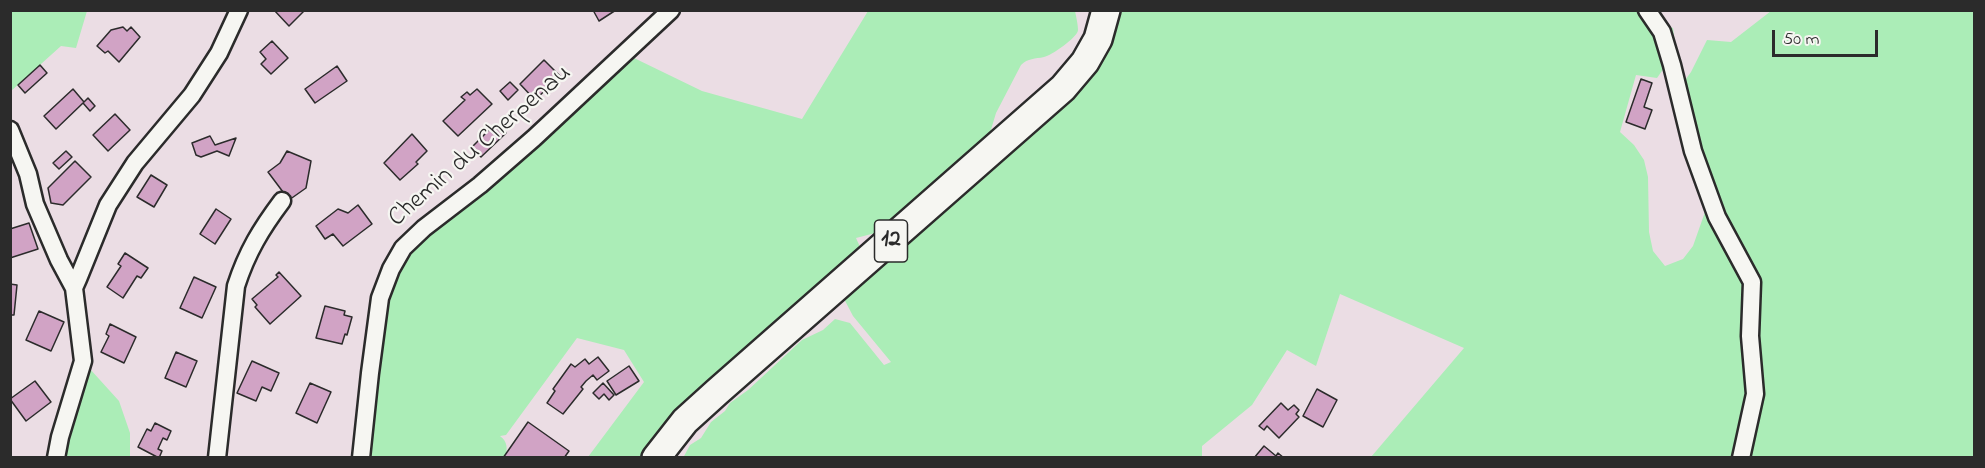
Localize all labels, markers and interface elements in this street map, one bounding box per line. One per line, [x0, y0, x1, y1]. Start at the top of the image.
scale bar [1775, 18, 1882, 56]
text: 50 m [1783, 27, 1820, 53]
street label: Chemin du Cherpenau [383, 59, 579, 235]
road number: 12 [874, 220, 908, 262]

